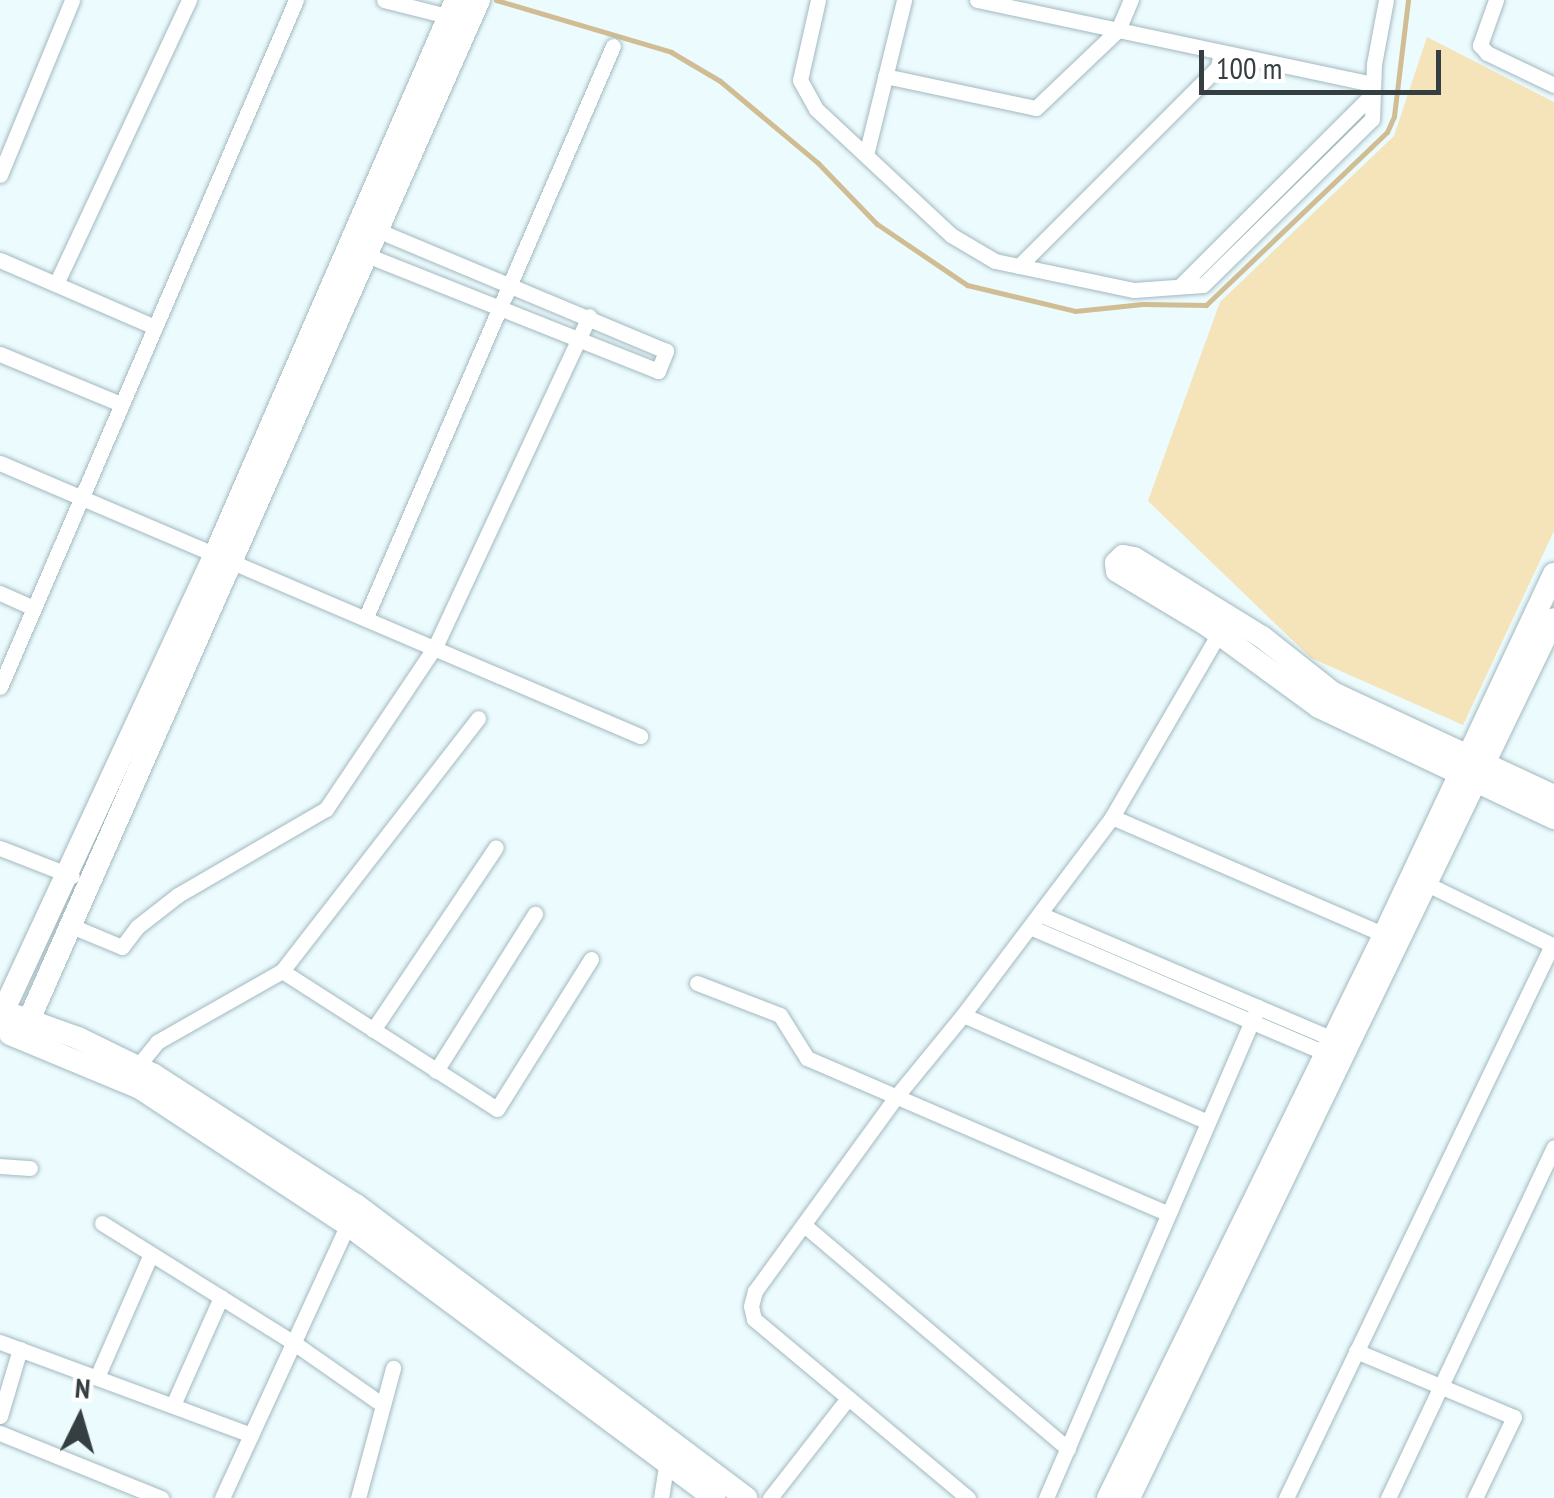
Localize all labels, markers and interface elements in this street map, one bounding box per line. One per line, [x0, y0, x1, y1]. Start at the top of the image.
scale bar [1204, 30, 1446, 92]
text: 100 m [1216, 48, 1282, 87]
north arrow [30, 1368, 130, 1468]
text: N [74, 1369, 92, 1407]

